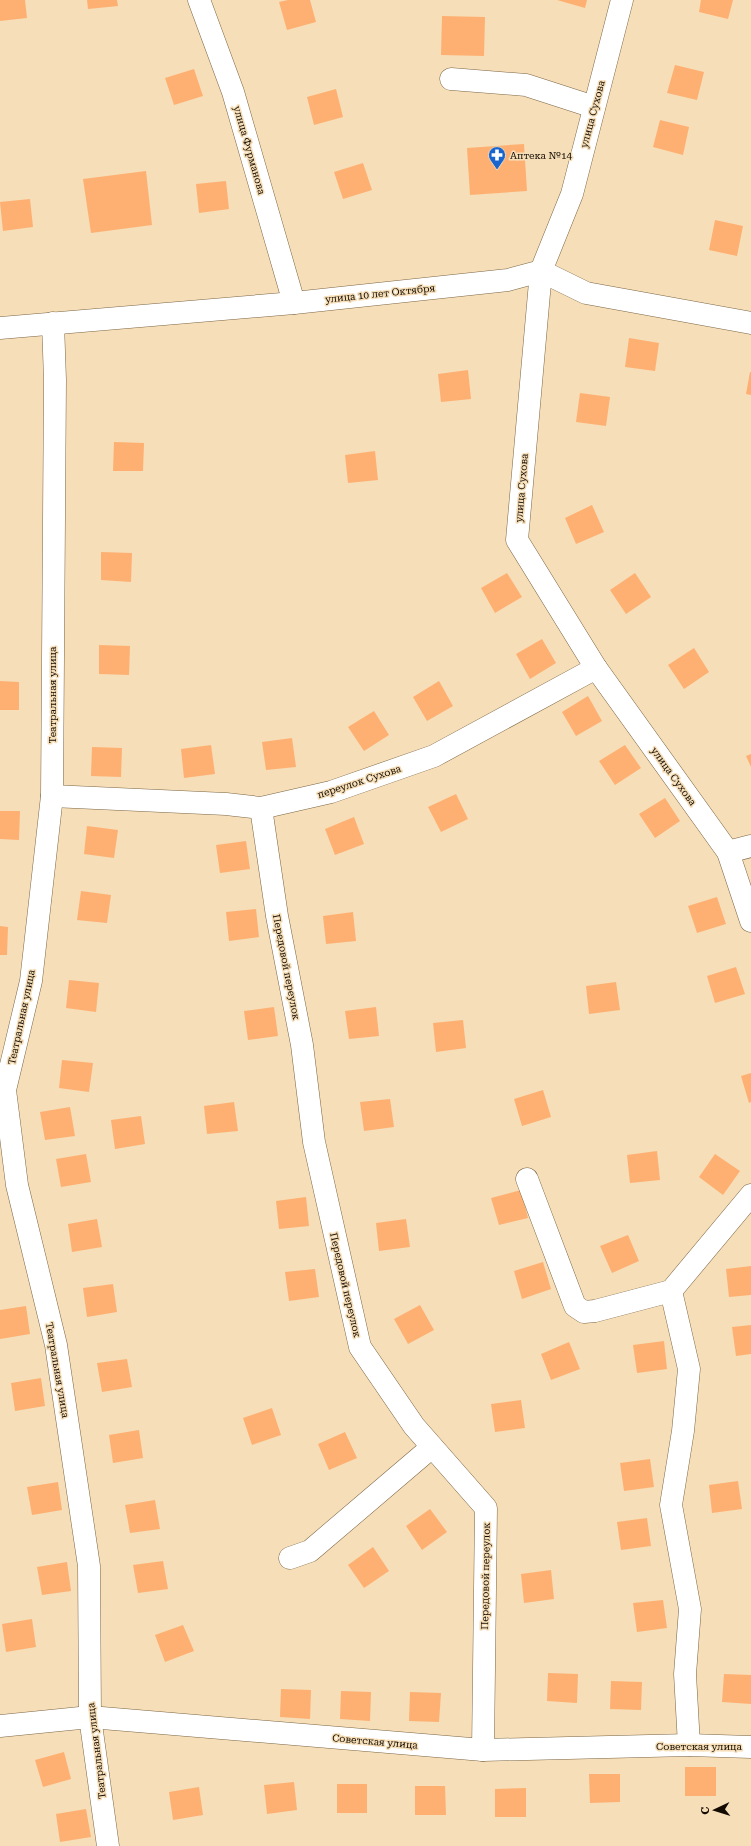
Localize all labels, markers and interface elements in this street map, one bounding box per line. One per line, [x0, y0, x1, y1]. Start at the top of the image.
street label: улица Сухова [578, 79, 607, 149]
street label: улица Фурманова [232, 105, 268, 196]
pharmacy icon: Аптека №14 [487, 145, 507, 170]
place label: Аптека №14 [510, 150, 573, 161]
street label: улица 10 лет Октября [324, 282, 436, 305]
street label: улица Сухова [513, 452, 530, 523]
street label: Театральная улица [47, 646, 58, 743]
street label: улица Сухова [649, 745, 699, 808]
street label: переулок Сухова [316, 763, 403, 800]
street label: Передовой переулок [271, 913, 302, 1022]
street label: Театральная улица [6, 968, 37, 1066]
street label: Передовой переулок [328, 1232, 363, 1339]
street label: Театральная улица [44, 1321, 71, 1419]
street label: Передовой переулок [479, 1522, 492, 1630]
street label: Театральная улица [85, 1702, 108, 1800]
street label: Советская улица [332, 1732, 419, 1751]
street label: Советская улица [656, 1741, 743, 1752]
north arrow [695, 1790, 735, 1830]
text: С [699, 1806, 712, 1815]

